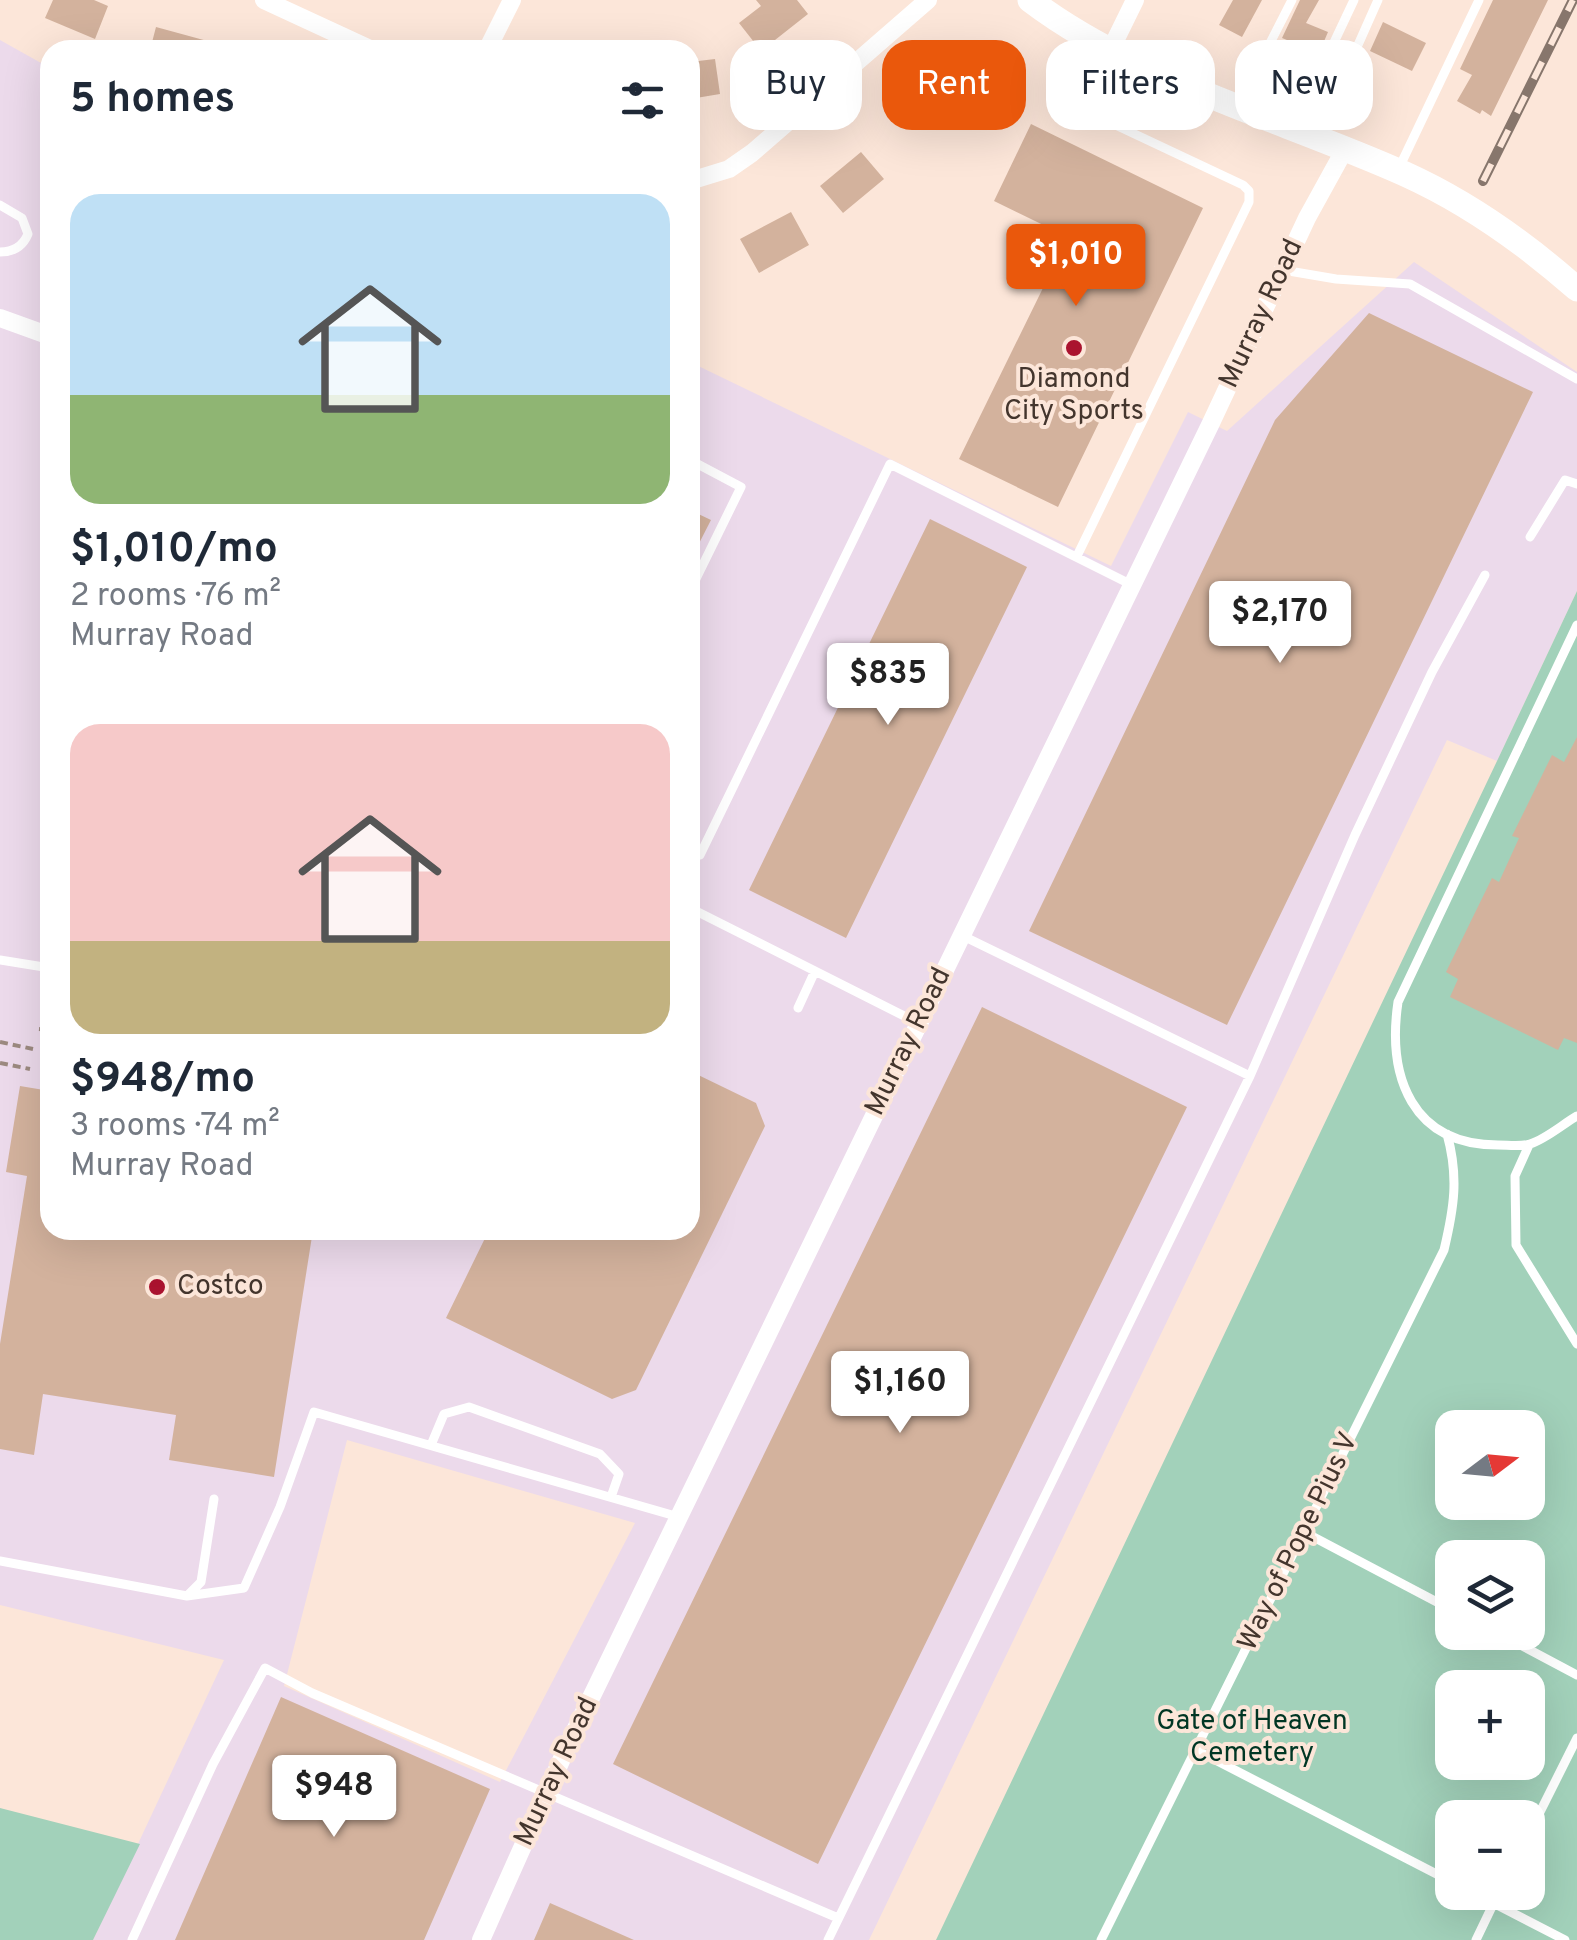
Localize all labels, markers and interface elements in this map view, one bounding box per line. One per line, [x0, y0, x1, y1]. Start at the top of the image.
chip: Buy [730, 40, 862, 130]
chip: Rent [882, 40, 1026, 130]
chip: Filters [1046, 40, 1215, 130]
chip: New [1235, 40, 1373, 130]
icon: filters [615, 73, 670, 128]
text: 5 homes [70, 74, 235, 127]
pin: $1,010 [995, 224, 1157, 309]
street label: Murray Road [1212, 234, 1312, 394]
text: $1,010 [1028, 236, 1124, 276]
icon: home [280, 259, 460, 439]
marker: Diamond City Sports [1063, 337, 1085, 359]
place label: Diamond City Sports [1004, 362, 1144, 430]
text: $1,010/mo [70, 524, 278, 577]
text: 2 rooms · 76 m² [70, 577, 281, 617]
pin: $2,170 [1199, 581, 1361, 666]
text: $2,170 [1231, 593, 1329, 633]
text: Murray Road [70, 617, 253, 657]
pin: $835 [829, 643, 947, 728]
text: $835 [849, 655, 927, 695]
icon: home [280, 789, 460, 969]
street label: Murray Road [858, 962, 960, 1122]
text: $948/mo [70, 1054, 255, 1107]
text: 3 rooms · 74 m² [70, 1107, 280, 1147]
text: Murray Road [70, 1147, 253, 1187]
place label: Costco [177, 1269, 264, 1305]
marker: Costco [146, 1276, 168, 1298]
pin: $1,160 [819, 1351, 981, 1436]
text: $1,160 [853, 1363, 947, 1403]
north arrow [1435, 1410, 1545, 1520]
map controls [1435, 1410, 1545, 1910]
street label: Way of Pope Pius V [1231, 1427, 1367, 1657]
button: layers [1435, 1540, 1545, 1650]
button: + [1435, 1670, 1545, 1780]
street label: Murray Road [507, 1692, 607, 1852]
park label: Gate of Heaven Cemetery [1156, 1704, 1348, 1772]
pin: $948 [275, 1755, 393, 1840]
text: $948 [294, 1767, 374, 1807]
button: − [1435, 1800, 1545, 1910]

